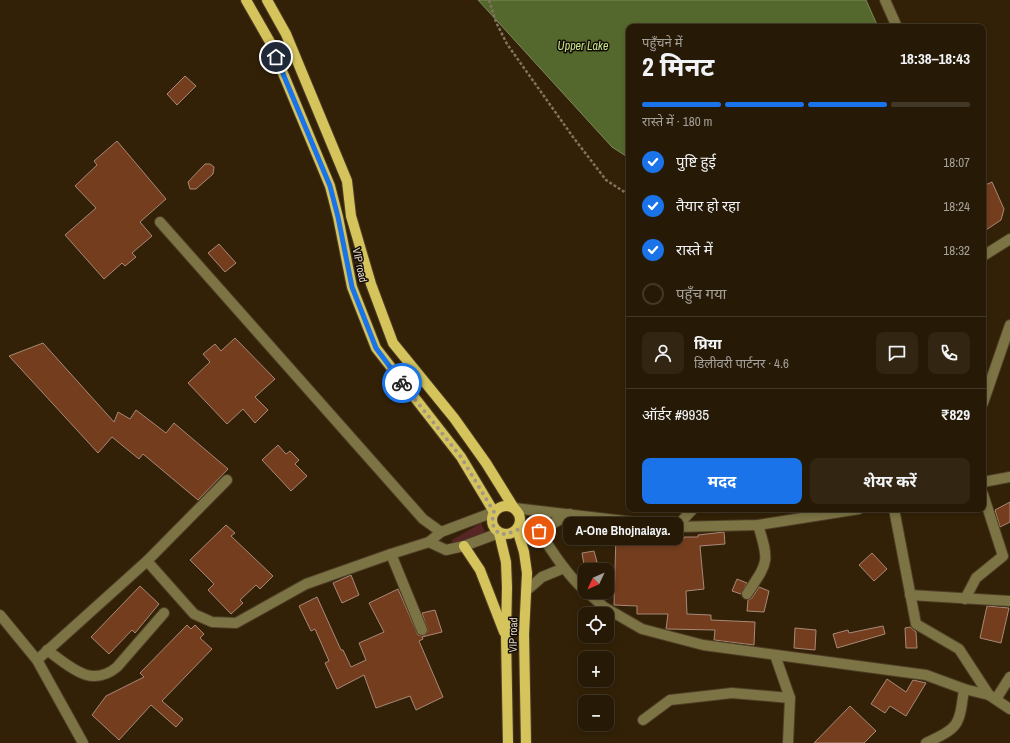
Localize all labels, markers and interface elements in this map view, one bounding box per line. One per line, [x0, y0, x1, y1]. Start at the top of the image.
text: पहुँचने में [642, 34, 683, 51]
water label: Upper Lake [558, 38, 609, 54]
pin [259, 40, 293, 74]
icon: home [265, 46, 287, 68]
text: 18:38–18:43 [900, 48, 970, 69]
text: 2 मिनट [642, 49, 714, 84]
text: रास्ते में · 180 m [642, 113, 712, 130]
icon: check [642, 151, 664, 173]
text: पुष्टि हुई [676, 151, 716, 172]
text: 18:07 [943, 154, 970, 171]
icon: check [642, 195, 664, 217]
text: तैयार हो रहा [676, 195, 740, 216]
text: 18:24 [943, 198, 970, 215]
icon: check [642, 239, 664, 261]
text: रास्ते में [676, 239, 713, 260]
text: 18:32 [943, 242, 970, 259]
street label: VIP road [350, 246, 370, 284]
text: पहुँच गया [676, 283, 726, 304]
button: person [642, 332, 684, 374]
button: chat [876, 332, 918, 374]
button: phone [928, 332, 970, 374]
text: प्रिया [694, 333, 722, 354]
text: डिलीवरी पार्टनर · 4.6 [694, 355, 789, 372]
courier [382, 363, 422, 403]
icon: bike [391, 372, 413, 394]
text: ऑर्डर #9935 [642, 404, 709, 425]
text: ₹829 [941, 404, 970, 425]
button: मदद [642, 458, 802, 504]
button: शेयर करें [810, 458, 970, 504]
pin [522, 514, 556, 548]
callout: A-One Bhojnalaya. [563, 517, 683, 545]
icon: bag [528, 520, 550, 542]
text: A-One Bhojnalaya. [576, 522, 670, 539]
north arrow [578, 563, 614, 599]
map controls [578, 563, 614, 731]
button: locate [578, 607, 614, 643]
street label: VIP road [506, 617, 520, 653]
button: + [578, 651, 614, 687]
button: − [578, 695, 614, 731]

